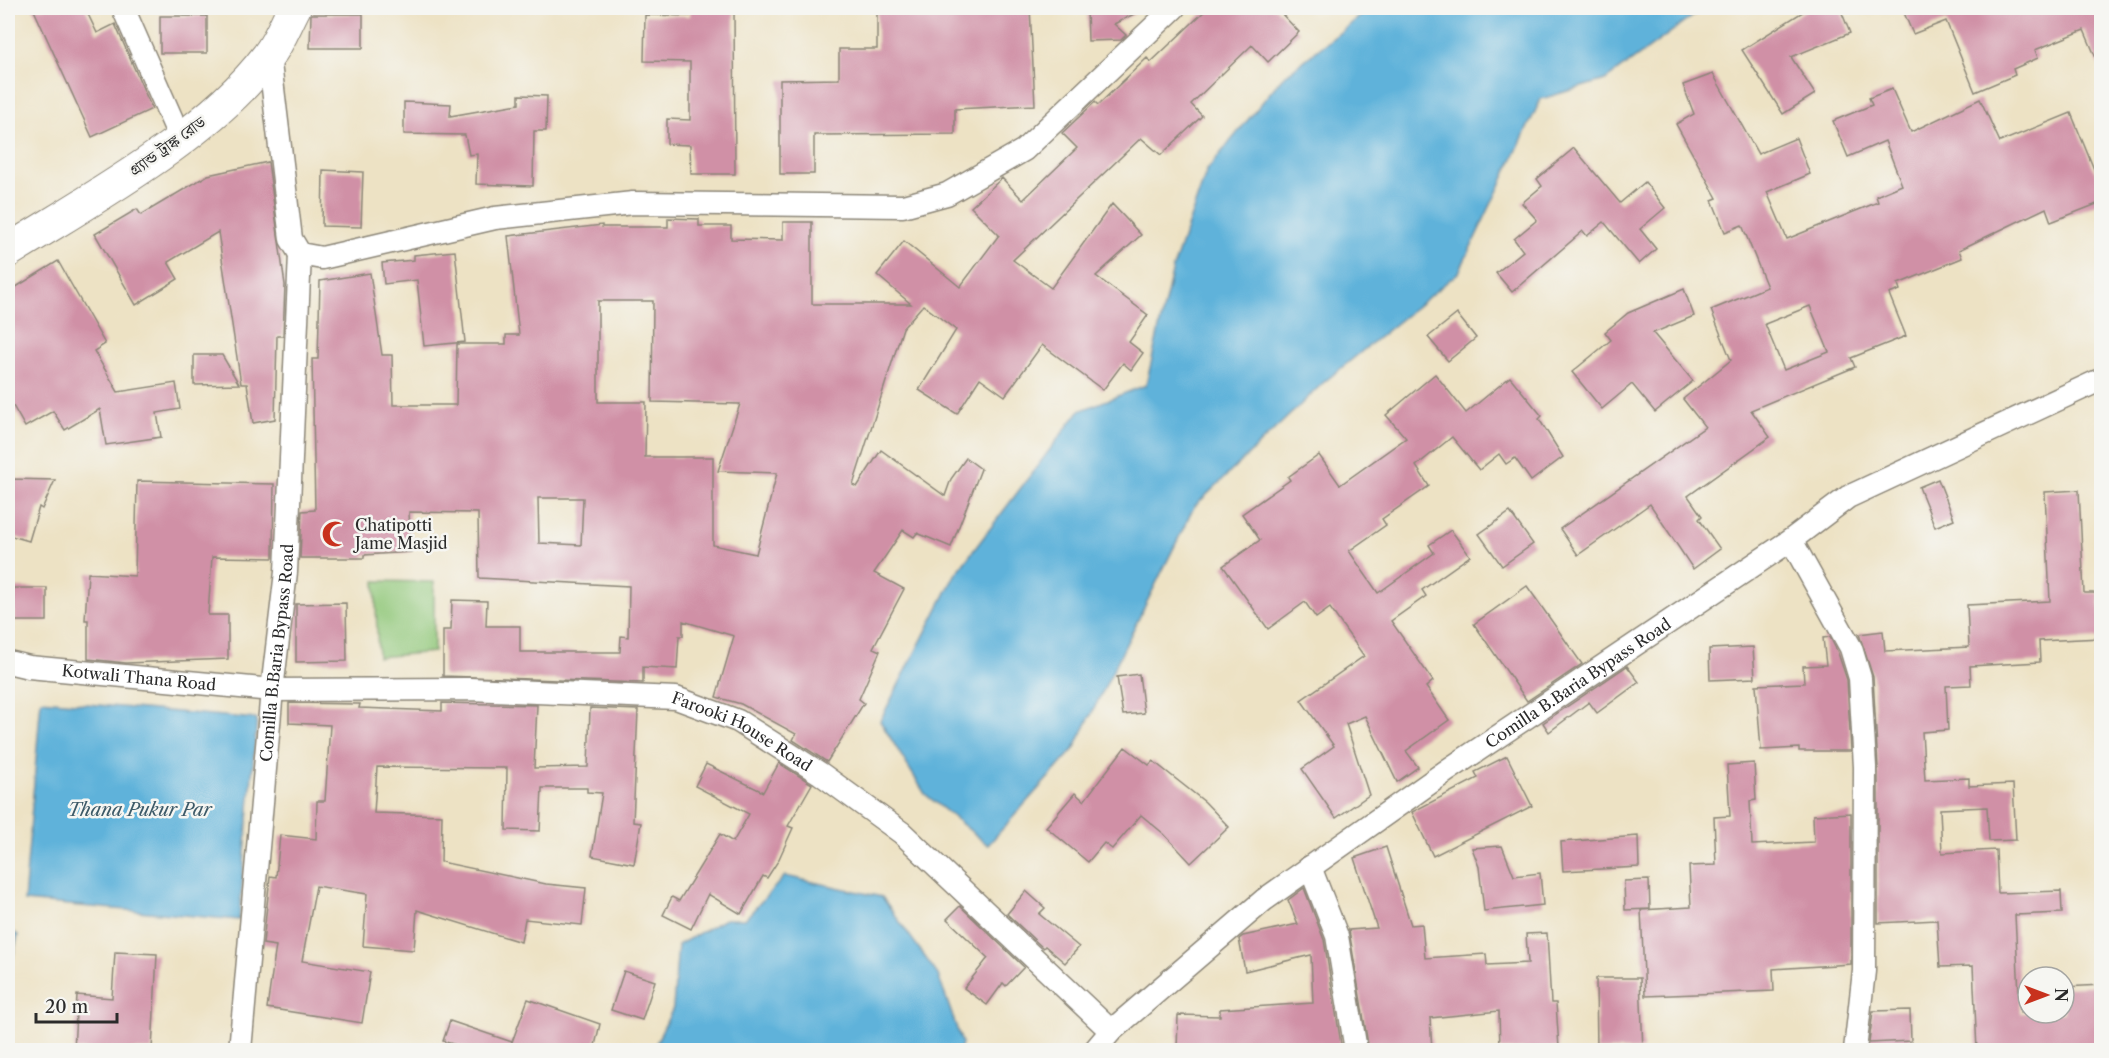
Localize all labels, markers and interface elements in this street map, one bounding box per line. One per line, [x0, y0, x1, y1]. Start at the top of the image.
street label: গ্র্যান্ড ট্রাঙ্ক রোড [125, 111, 210, 180]
place label: Chatipotti Jame Masjid [352, 515, 448, 553]
mosque icon: Chatipotti Jame Masjid [320, 519, 350, 549]
street label: Comilla B.Baria Bypass Road [256, 543, 297, 763]
street label: Comilla B.Baria Bypass Road [1481, 613, 1675, 752]
street label: Kotwali Thana Road [61, 660, 217, 695]
street label: Farooki House Road [669, 687, 816, 776]
water label: Thana Pukur Par [68, 799, 214, 821]
north arrow [2016, 965, 2076, 1025]
scale bar [36, 986, 117, 1024]
text: N [2051, 988, 2071, 1002]
text: 20 m [45, 996, 89, 1018]

